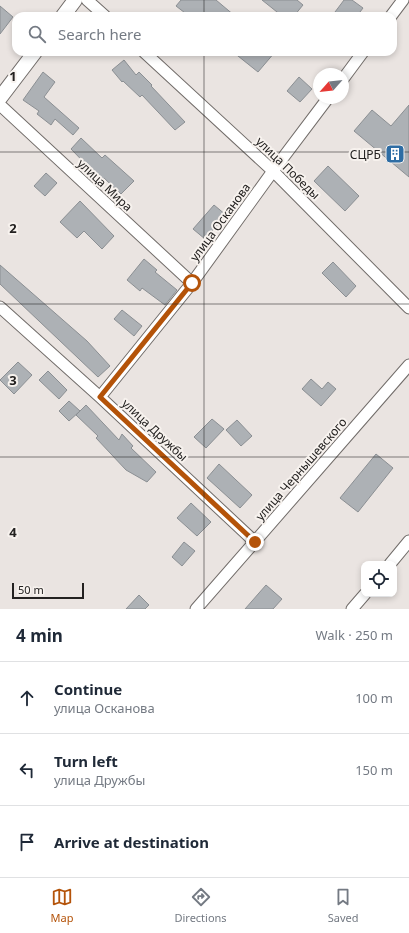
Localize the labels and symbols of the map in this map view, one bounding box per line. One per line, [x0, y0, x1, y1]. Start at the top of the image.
text: 1 [9, 67, 17, 85]
north arrow [313, 68, 349, 104]
street label: улица Победы [252, 133, 324, 203]
building icon: СЦРБ [384, 143, 406, 165]
place label: СЦРБ [350, 146, 381, 163]
street label: улица Мира [74, 155, 136, 215]
street label: улица Осканова [186, 179, 254, 265]
text: 2 [9, 219, 17, 237]
route start [183, 274, 201, 292]
text: 3 [9, 371, 17, 389]
street label: улица Дружбы [118, 395, 192, 465]
street label: улица Чернышевского [252, 414, 350, 524]
text: 4 [9, 523, 17, 541]
route end [246, 533, 264, 551]
scale bar [12, 581, 84, 600]

